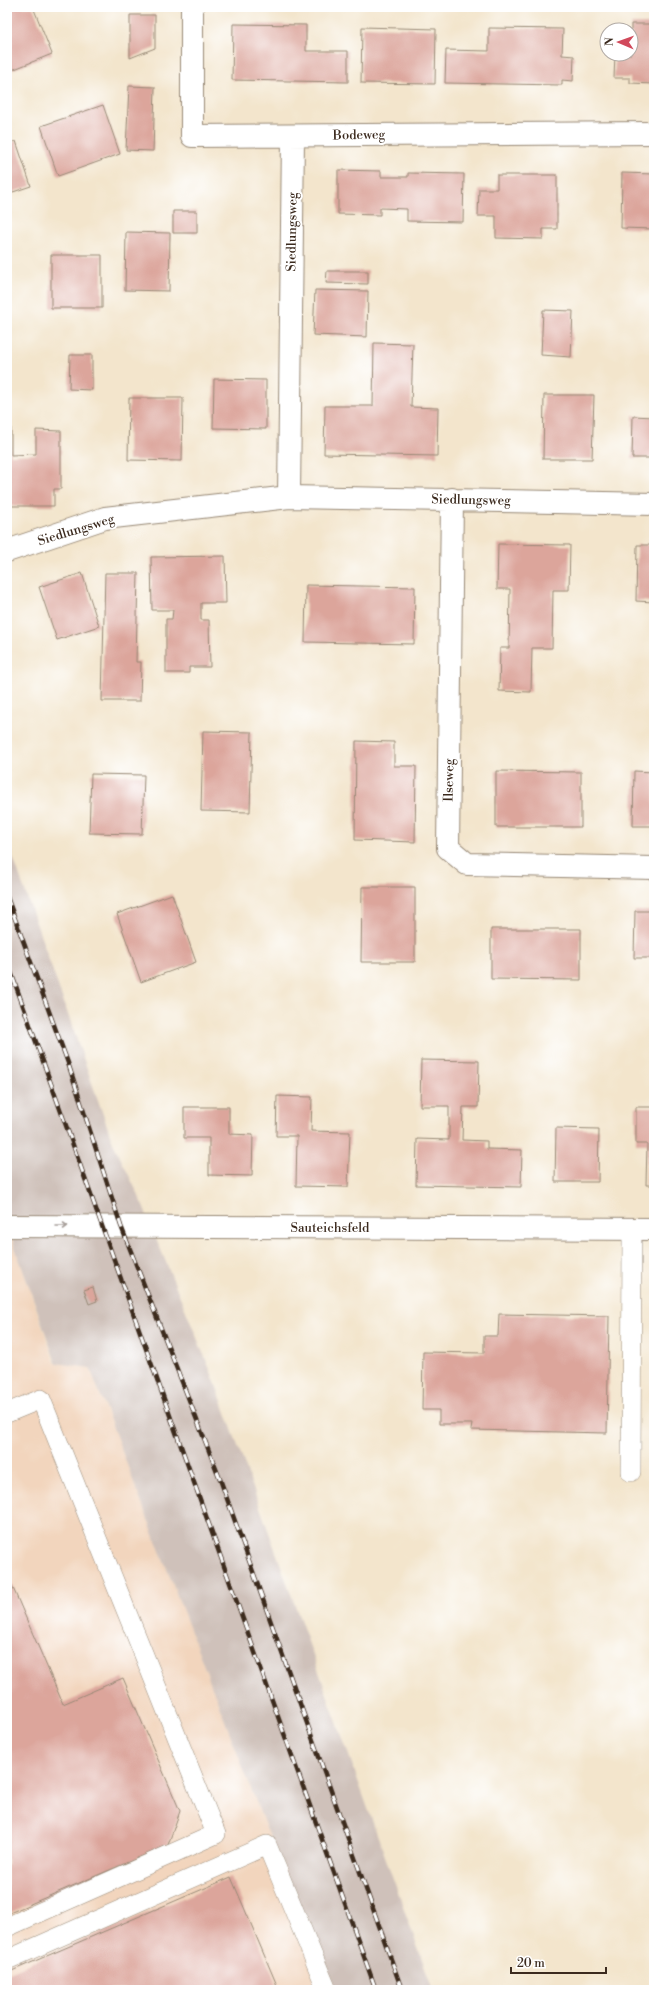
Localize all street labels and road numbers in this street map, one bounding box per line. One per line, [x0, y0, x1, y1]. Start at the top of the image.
street label: Bodeweg [332, 127, 386, 143]
street label: Siedlungsweg [283, 192, 301, 272]
street label: Siedlungsweg [431, 491, 511, 509]
street label: Siedlungsweg [36, 511, 117, 549]
street label: Ilseweg [441, 758, 457, 802]
street label: Sauteichsfeld [291, 1220, 370, 1236]

